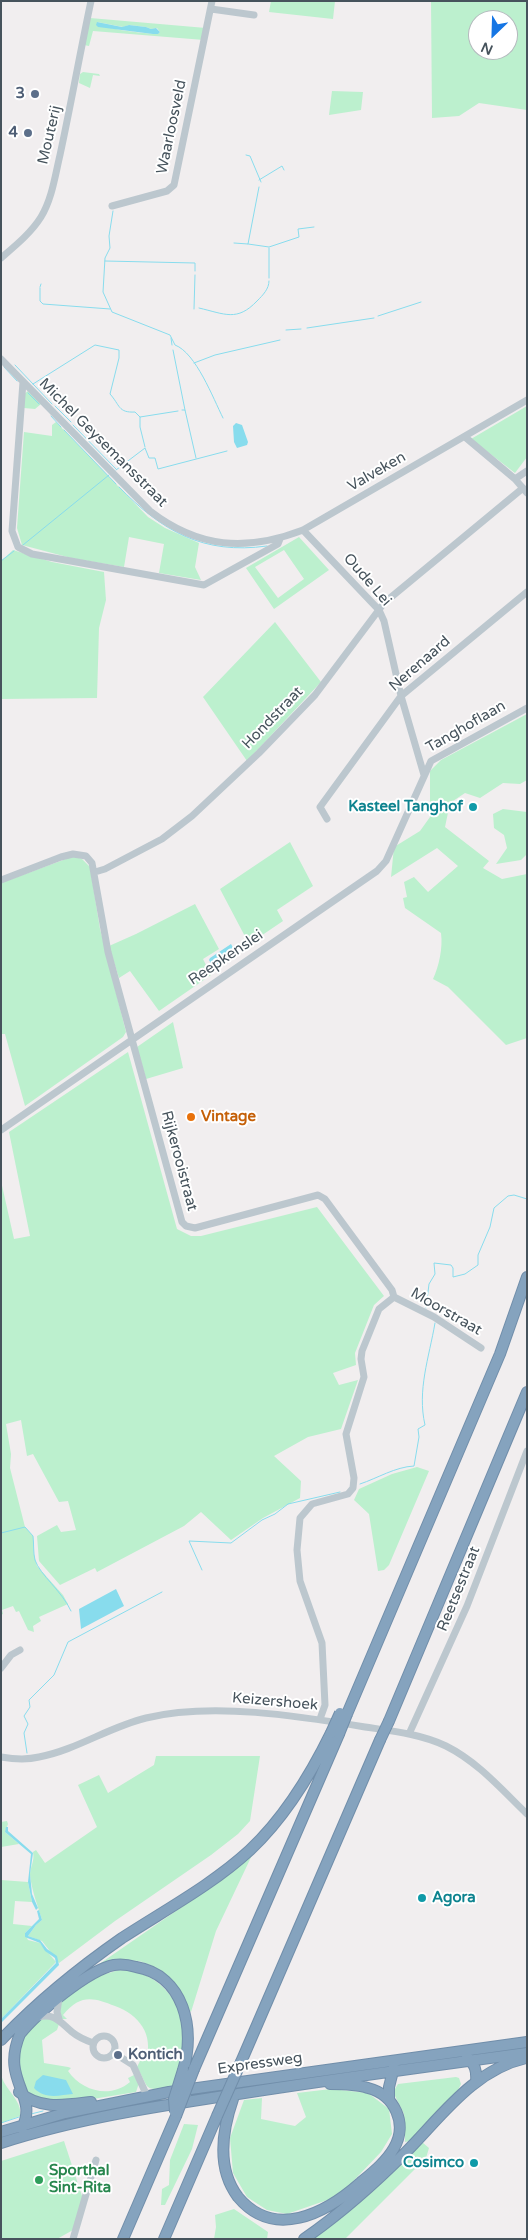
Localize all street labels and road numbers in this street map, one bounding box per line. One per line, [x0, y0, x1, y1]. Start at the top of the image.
street label: Waarloosveld [153, 78, 191, 176]
street label: Mouterij [34, 104, 66, 166]
street label: Michel Geysemansstraat [35, 375, 171, 511]
street label: Valveken [345, 448, 409, 496]
street label: Oude Lei [339, 550, 395, 610]
street label: Nerenaard [386, 633, 454, 695]
street label: Hondstraat [239, 683, 307, 753]
street label: Tanghoflaan [423, 697, 509, 757]
street label: Reepkenslei [185, 927, 267, 989]
street label: Rijkerooistraat [157, 1109, 201, 1213]
street label: Moorstraat [407, 1284, 485, 1340]
street label: Reetsestraat [434, 1544, 484, 1634]
street label: Keizershoek [231, 1689, 319, 1715]
street label: Expressweg [217, 2049, 303, 2079]

